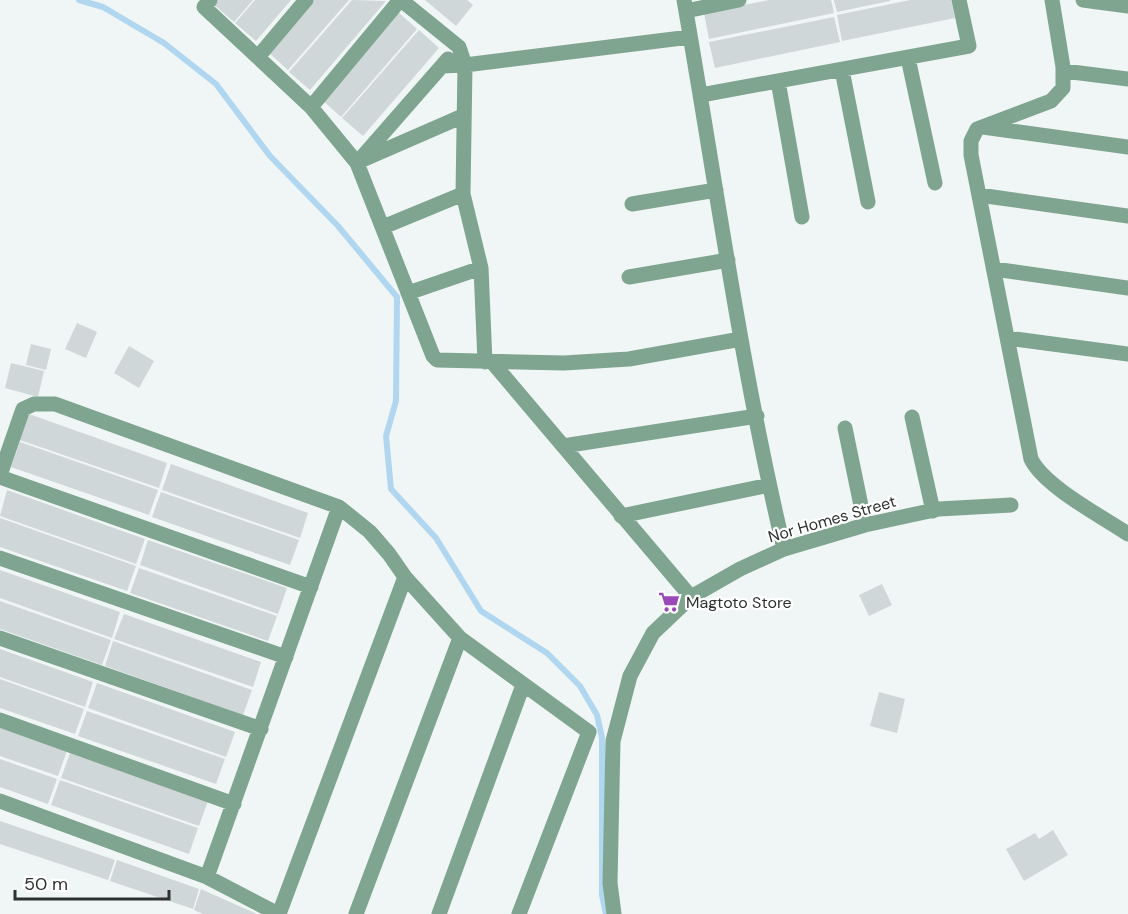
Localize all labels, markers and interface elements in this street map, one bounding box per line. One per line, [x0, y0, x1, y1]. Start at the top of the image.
street label: Nor Homes Street [766, 491, 898, 547]
supermarket icon: Magtoto Store [657, 590, 681, 614]
place label: Magtoto Store [686, 592, 792, 613]
scale bar [15, 863, 170, 901]
text: 50 m [24, 872, 68, 896]

